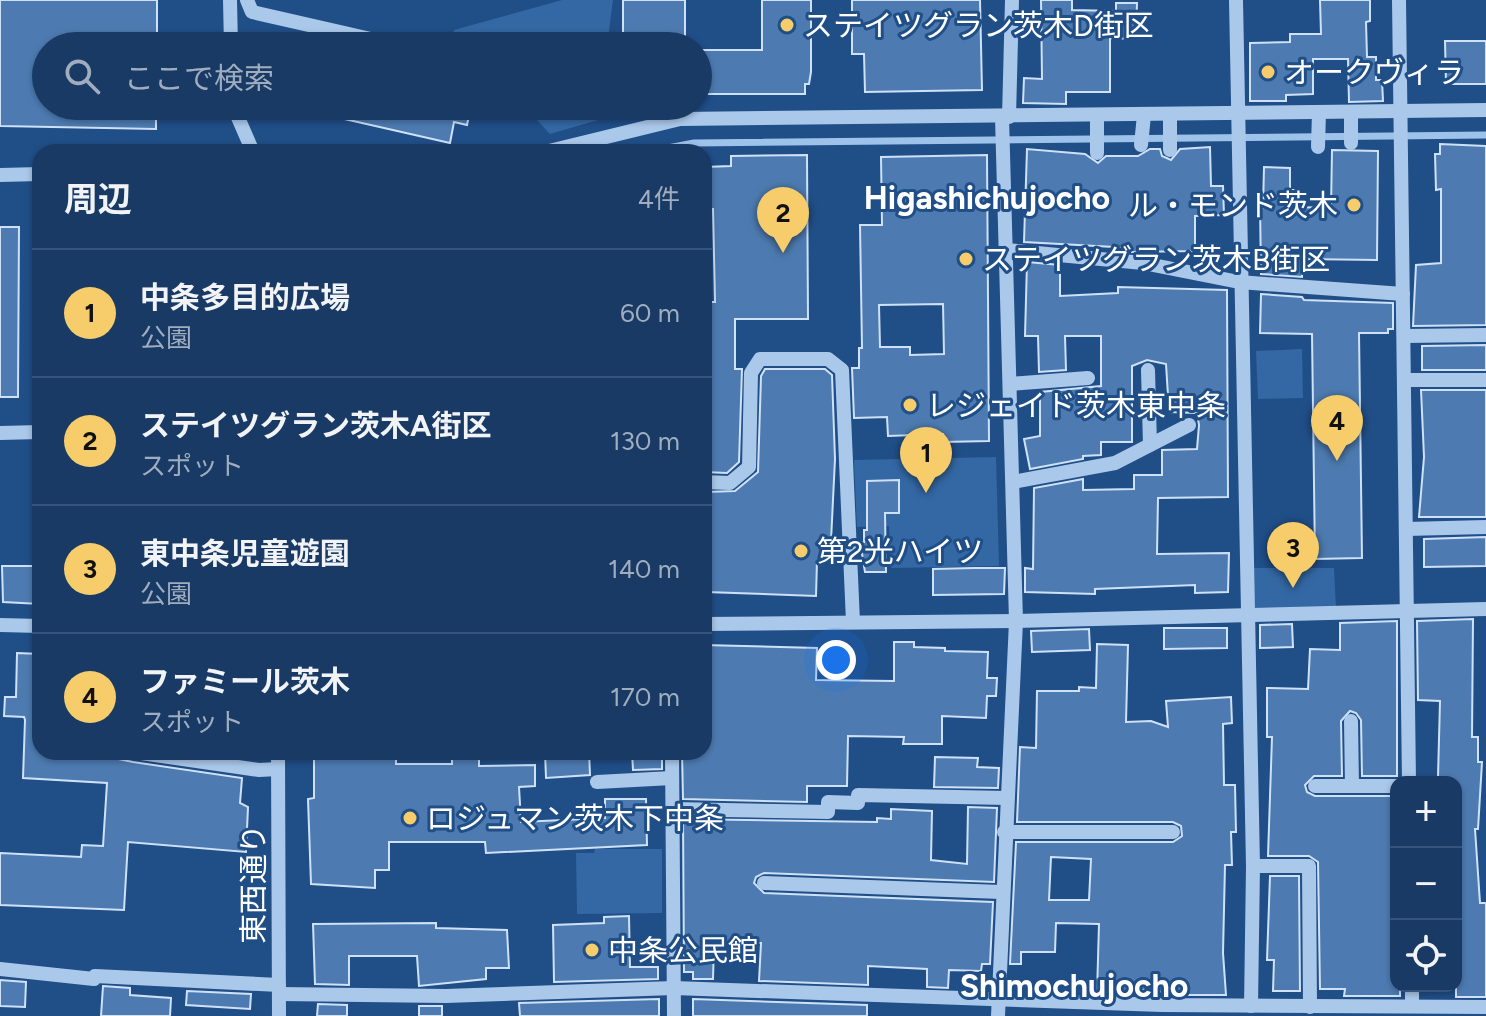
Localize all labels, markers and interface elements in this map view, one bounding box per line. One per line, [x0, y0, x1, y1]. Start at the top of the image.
place label: ステイツグラン茨木D街区 [803, 7, 1154, 44]
marker: ステイツグラン茨木D街区 [778, 16, 796, 34]
search box [32, 32, 712, 120]
icon: search [60, 54, 104, 98]
place label: オークヴィラ [1284, 54, 1464, 91]
text: ここで検索 [124, 60, 274, 97]
marker: オークヴィラ [1259, 63, 1277, 81]
text: 周辺 [64, 179, 132, 220]
district label: Higashichujocho [864, 179, 1110, 217]
text: 4件 [638, 183, 680, 215]
pin: 2 [757, 187, 809, 253]
place label: ル・モンド茨木 [1128, 187, 1338, 224]
marker: ル・モンド茨木 [1345, 196, 1363, 214]
place label: ステイツグラン茨木B街区 [982, 241, 1330, 278]
marker: ステイツグラン茨木B街区 [957, 250, 975, 268]
text: 中条多目的広場 [140, 279, 350, 316]
text: 1 [85, 297, 95, 329]
text: 60 m [620, 297, 680, 329]
text: 公園 [140, 322, 192, 354]
place label: レジェイド茨木東中条 [926, 387, 1226, 424]
pin: 4 [1311, 395, 1363, 461]
marker: レジェイド茨木東中条 [901, 396, 919, 414]
text: ステイツグラン茨木A街区 [140, 407, 491, 444]
text: 2 [82, 425, 98, 457]
text: 130 m [610, 425, 680, 457]
pin: 1 [900, 427, 952, 493]
text: スポット [140, 450, 244, 482]
pin: 3 [1267, 522, 1319, 588]
place label: 第2光ハイツ [817, 533, 983, 570]
text: 東中条児童遊園 [140, 535, 350, 572]
marker: 第2光ハイツ [792, 542, 810, 560]
text: 3 [83, 553, 97, 585]
text: 140 m [608, 553, 680, 585]
text: 公園 [140, 578, 192, 610]
your location [816, 640, 856, 680]
text: ファミール茨木 [140, 663, 350, 700]
text: 4 [82, 681, 98, 713]
text: 170 m [610, 681, 680, 713]
text: スポット [140, 706, 244, 738]
map controls [1390, 776, 1462, 992]
button: + [1390, 776, 1462, 848]
place label: ロジュマン茨木下中条 [426, 800, 724, 837]
marker: ロジュマン茨木下中条 [401, 809, 419, 827]
street label: 東西通り [235, 824, 272, 944]
button: − [1390, 848, 1462, 920]
button: locate [1390, 920, 1462, 992]
place label: 中条公民館 [608, 932, 758, 969]
marker: 中条公民館 [583, 941, 601, 959]
district label: Shimochujocho [960, 967, 1188, 1005]

